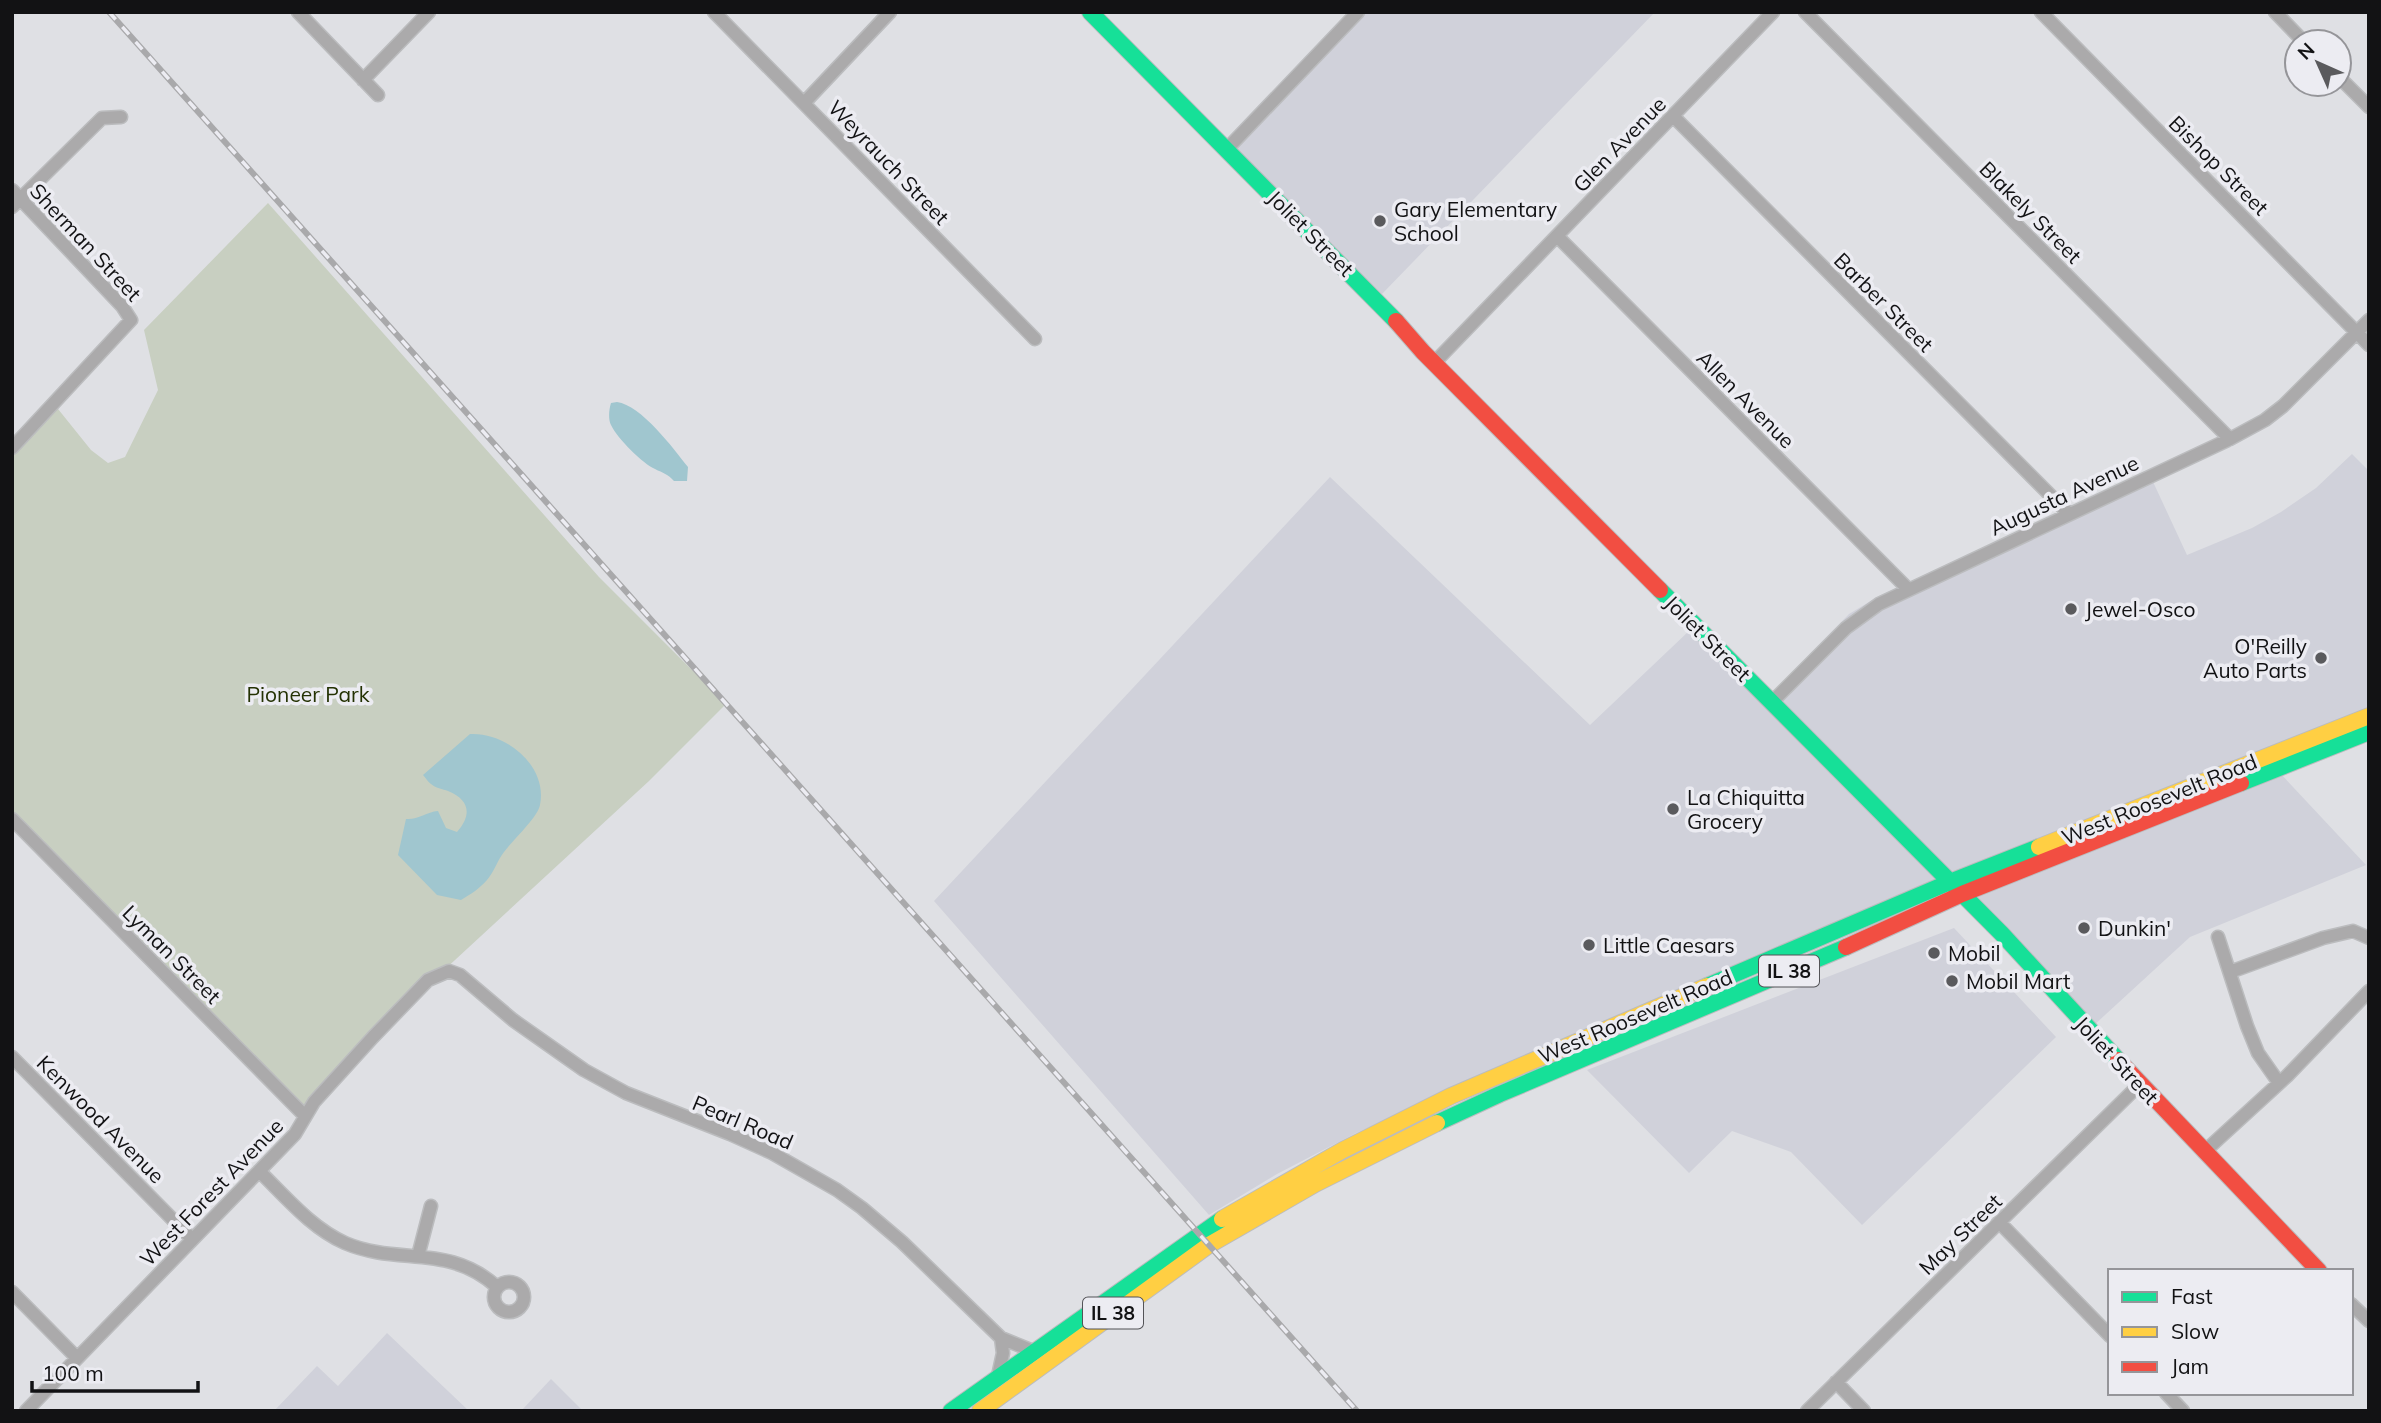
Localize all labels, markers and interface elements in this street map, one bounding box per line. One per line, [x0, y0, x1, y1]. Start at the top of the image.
north arrow [2283, 28, 2353, 98]
text: N [2292, 37, 2320, 65]
street label: Glen Avenue [1567, 91, 1671, 197]
street label: Weyrauch Street [823, 94, 955, 230]
street label: Bishop Street [2164, 110, 2274, 220]
street label: Blakely Street [1975, 156, 2087, 268]
street label: Sherman Street [25, 178, 147, 306]
street label: Joliet Street [1262, 184, 1360, 282]
place label: Gary Elementary School [1394, 196, 1557, 246]
marker: Gary Elementary School [1372, 213, 1388, 229]
street label: Barber Street [1829, 247, 1939, 357]
street label: Allen Avenue [1692, 345, 1800, 453]
street label: Augusta Avenue [1985, 449, 2143, 541]
street label: Joliet Street [1659, 589, 1757, 687]
place label: Jewel-Osco [2085, 596, 2196, 622]
marker: Jewel-Osco [2063, 601, 2079, 617]
place label: O'Reilly Auto Parts [2203, 633, 2307, 683]
marker: O'Reilly Auto Parts [2313, 650, 2329, 666]
park label: Pioneer Park [246, 681, 370, 707]
street label: West Roosevelt Road [2058, 748, 2260, 850]
place label: La Chiquitta Grocery [1687, 784, 1805, 834]
marker: La Chiquitta Grocery [1665, 801, 1681, 817]
street label: Lyman Street [117, 899, 227, 1009]
place label: Dunkin' [2098, 915, 2171, 941]
marker: Dunkin' [2076, 920, 2092, 936]
place label: Little Caesars [1603, 932, 1735, 958]
marker: Little Caesars [1581, 937, 1597, 953]
place label: Mobil [1948, 940, 2001, 966]
marker: Mobil [1926, 945, 1942, 961]
road number: IL 38 [1759, 956, 1819, 987]
street label: West Roosevelt Road [1534, 963, 1736, 1069]
place label: Mobil Mart [1966, 968, 2070, 994]
marker: Mobil Mart [1944, 973, 1960, 989]
street label: Joliet Street [2070, 1010, 2164, 1110]
street label: Kenwood Avenue [32, 1050, 170, 1188]
street label: Pearl Road [689, 1089, 797, 1155]
street label: West Forest Avenue [134, 1113, 288, 1271]
street label: May Street [1913, 1188, 2007, 1280]
legend [2108, 1269, 2353, 1395]
text: Fast [2171, 1283, 2213, 1309]
road number: IL 38 [1083, 1298, 1143, 1329]
text: Slow [2171, 1318, 2219, 1344]
scale bar [32, 1350, 198, 1394]
text: Jam [2171, 1353, 2209, 1379]
text: 100 m [42, 1360, 104, 1386]

